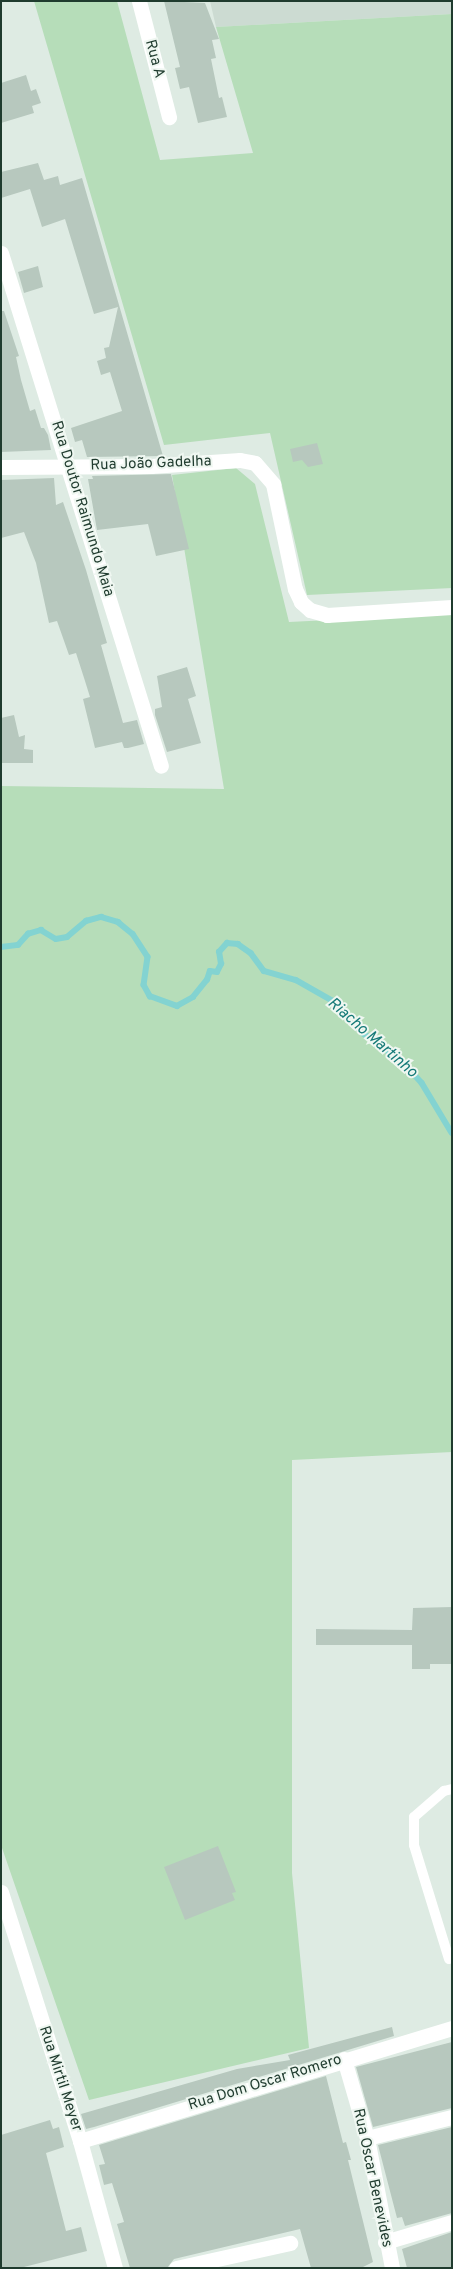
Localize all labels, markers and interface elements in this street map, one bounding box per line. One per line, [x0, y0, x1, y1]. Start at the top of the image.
street label: Rua A [140, 37, 168, 81]
street label: Rua Doutor Raimundo Maia [47, 419, 117, 599]
street label: Rua João Gadelha [90, 453, 212, 475]
water label: Riacho Martinho [323, 994, 421, 1082]
street label: Rua Mirtil Meyer [34, 2024, 86, 2134]
street label: Rua Dom Oscar Romero [186, 2051, 344, 2115]
street label: Rua Oscar Benevides [348, 2107, 396, 2249]

